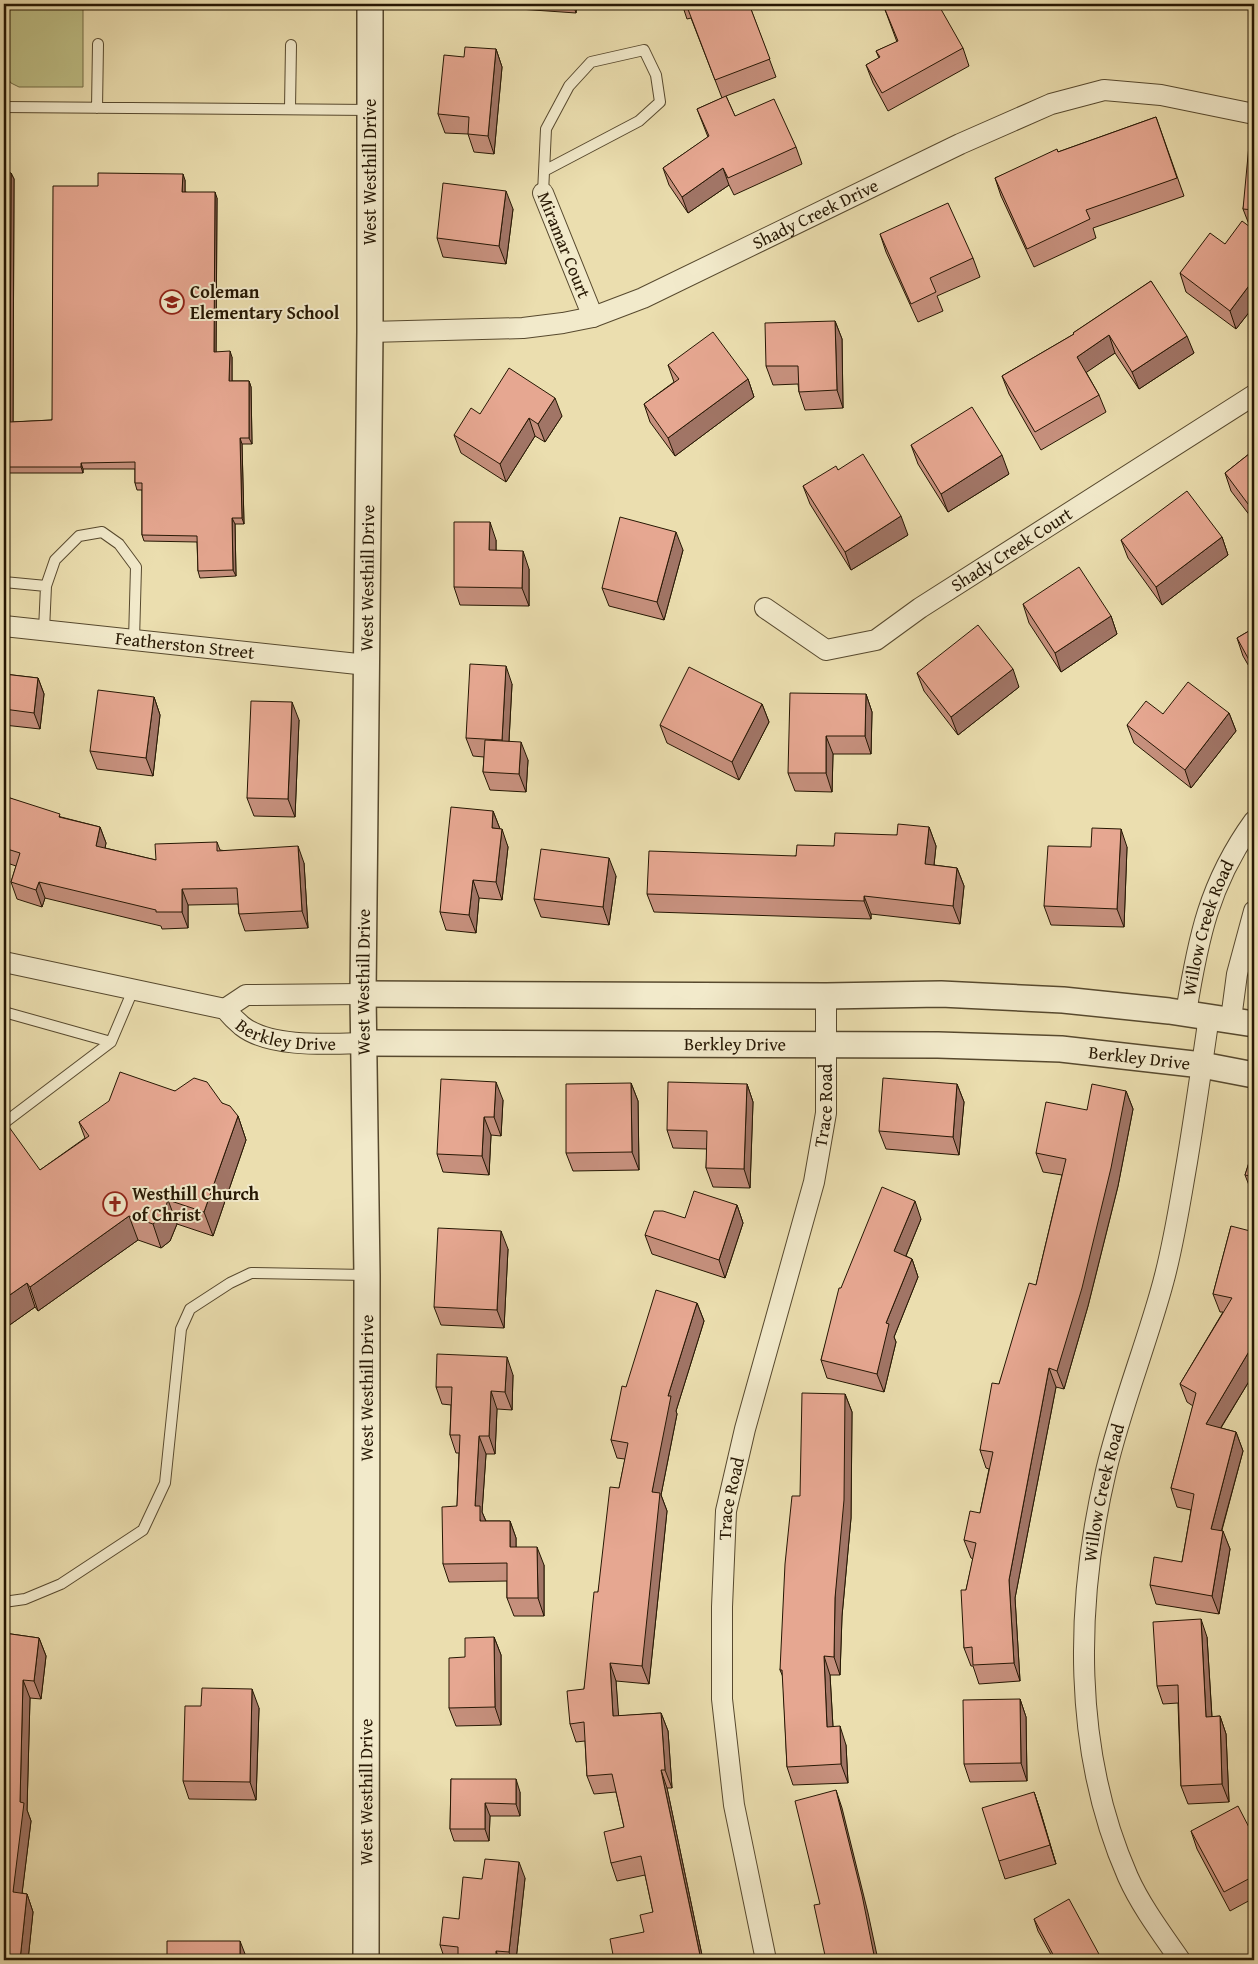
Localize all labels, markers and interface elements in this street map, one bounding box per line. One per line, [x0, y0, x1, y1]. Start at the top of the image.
street label: West Westhill Drive [356, 99, 383, 245]
street label: Shady Creek Drive [747, 172, 883, 256]
street label: Miramar Court [531, 187, 598, 303]
place label: Coleman Elementary School [190, 278, 340, 326]
school or university icon: Coleman Elementary School [159, 289, 185, 315]
street label: Shady Creek Court [945, 500, 1078, 598]
street label: West Westhill Drive [353, 505, 381, 652]
street label: Featherston Street [114, 624, 257, 666]
street label: Willow Creek Road [1175, 855, 1241, 998]
street label: West Westhill Drive [349, 908, 377, 1056]
street label: Berkley Drive [230, 1012, 336, 1057]
street label: Berkley Drive [684, 1030, 786, 1057]
street label: Berkley Drive [1087, 1038, 1192, 1077]
street label: Trace Road [806, 1063, 839, 1149]
place label: Westhill Church of Christ [132, 1180, 259, 1228]
church icon: Westhill Church of Christ [102, 1191, 128, 1217]
street label: West Westhill Drive [353, 1315, 380, 1461]
street label: Willow Creek Road [1076, 1420, 1131, 1563]
street label: Trace Road [711, 1454, 751, 1541]
street label: West Westhill Drive [352, 1719, 379, 1865]

